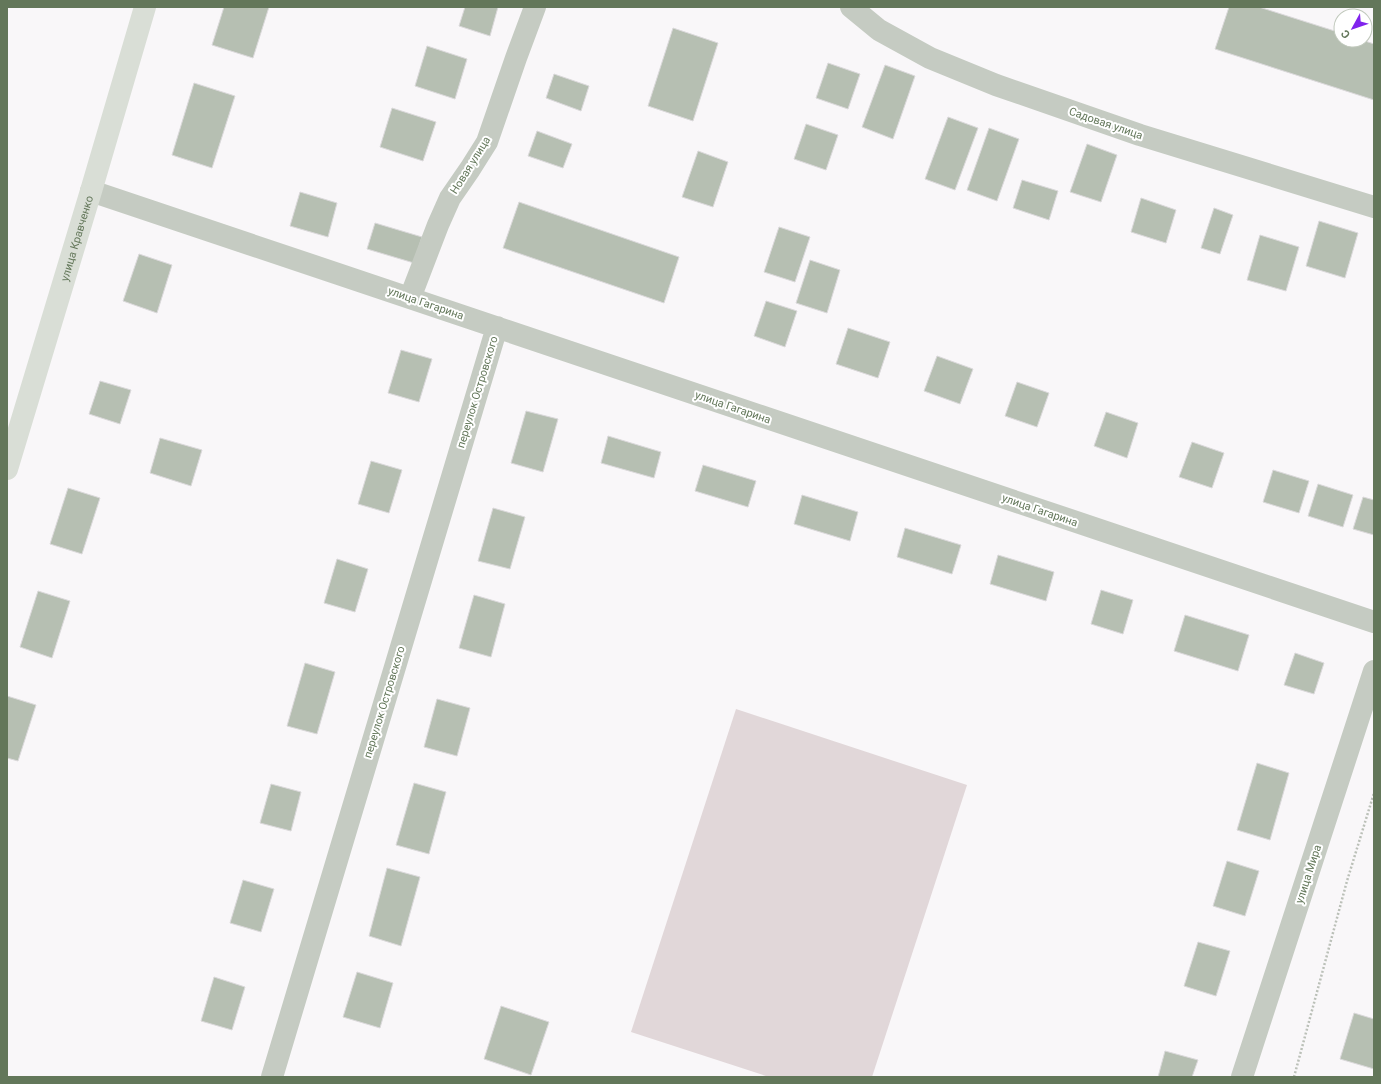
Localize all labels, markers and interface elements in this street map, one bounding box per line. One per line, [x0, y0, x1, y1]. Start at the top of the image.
north arrow [1333, 8, 1373, 48]
text: С [1338, 27, 1353, 41]
street label: Садовая улица [1067, 105, 1145, 142]
street label: Новая улица [448, 134, 493, 196]
street label: улица Кравченко [58, 194, 96, 283]
street label: улица Гагарина [386, 284, 465, 323]
street label: переулок Островского [454, 335, 501, 450]
street label: улица Гагарина [693, 388, 772, 427]
street label: улица Гагарина [1000, 491, 1079, 530]
street label: переулок Островского [361, 645, 408, 760]
street label: улица Мира [1293, 843, 1324, 905]

